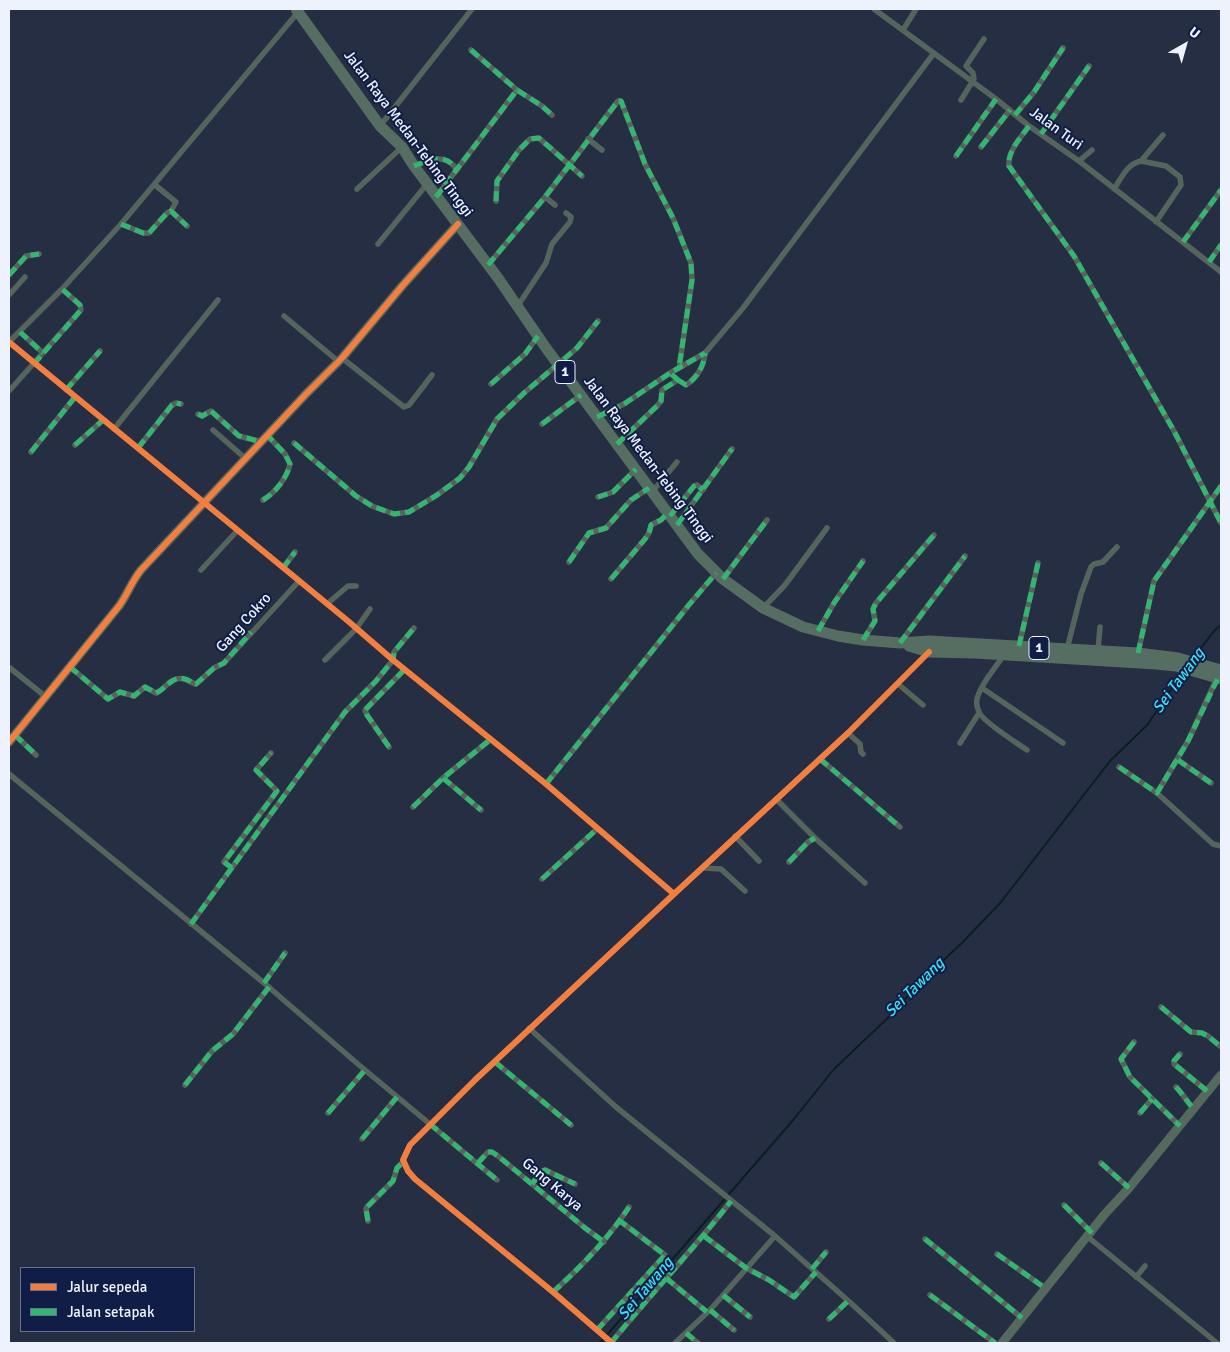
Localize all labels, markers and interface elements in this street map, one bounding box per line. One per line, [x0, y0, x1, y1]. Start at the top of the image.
north arrow [1160, 20, 1210, 70]
text: U [1186, 23, 1203, 42]
street label: Jalan Raya Medan-Tebing Tinggi [339, 47, 477, 221]
street label: Jalan Turi [1026, 104, 1086, 154]
road number: 1 [555, 361, 575, 384]
street label: Jalan Raya Medan-Tebing Tinggi [579, 373, 717, 547]
street label: Gang Cokro [213, 589, 275, 657]
road number: 1 [1029, 636, 1049, 660]
water label: Sei Tawang [1149, 645, 1209, 717]
water label: Sei Tawang [881, 954, 949, 1022]
street label: Gang Karya [518, 1154, 586, 1216]
water label: Sei Tawang [614, 1254, 678, 1324]
legend [20, 1267, 195, 1332]
text: Jalur sepeda [67, 1278, 147, 1296]
text: Jalan setapak [67, 1303, 154, 1321]

